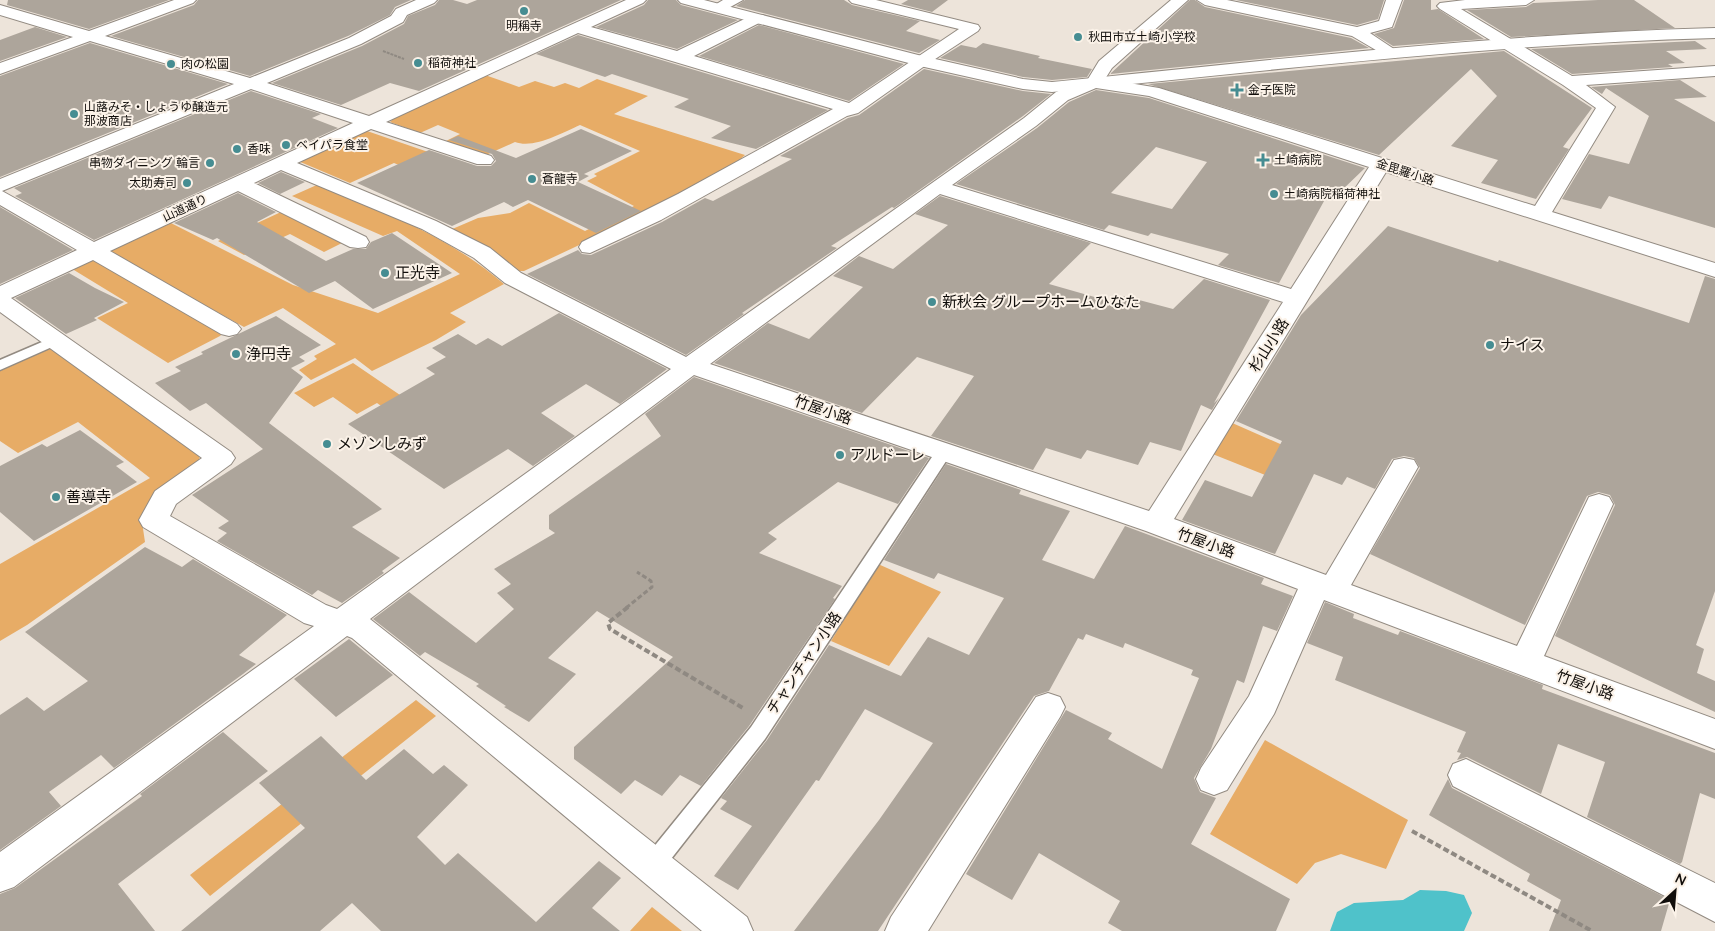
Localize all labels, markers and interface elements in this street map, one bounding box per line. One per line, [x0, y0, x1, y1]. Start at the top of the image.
marker: 明稱寺 [518, 5, 530, 17]
place label: 明稱寺 [506, 18, 542, 33]
place label: 秋田市立土崎小学校 [1088, 29, 1196, 44]
marker: 秋田市立土崎小学校 [1072, 31, 1084, 43]
place label: 稲荷神社 [428, 55, 476, 70]
place label: 肉の松園 [181, 56, 229, 71]
marker: 稲荷神社 [412, 57, 424, 69]
marker: 肉の松園 [165, 58, 177, 70]
place label: 金子医院 [1248, 82, 1296, 97]
marker: 金子医院 [1230, 83, 1244, 97]
place label: 山蕗みそ・しょうゆ醸造元 那波商店 [84, 99, 228, 128]
marker: 山蕗みそ・しょうゆ醸造元 那波商店 [68, 108, 80, 120]
place label: ベイパラ食堂 [296, 137, 368, 152]
marker: ベイパラ食堂 [280, 139, 292, 151]
place label: 香味 [247, 141, 271, 156]
marker: 香味 [231, 143, 243, 155]
place label: 土崎病院 [1274, 152, 1322, 167]
marker: 土崎病院 [1256, 153, 1270, 167]
place label: 串物ダイニング 輪言 [89, 155, 200, 170]
street label: 金毘羅小路 [1374, 155, 1436, 188]
marker: 串物ダイニング 輪言 [204, 157, 216, 169]
place label: 蒼龍寺 [542, 171, 578, 186]
marker: 蒼龍寺 [526, 173, 538, 185]
place label: 太助寿司 [129, 175, 177, 190]
marker: 太助寿司 [181, 177, 193, 189]
place label: 土崎病院稲荷神社 [1284, 186, 1380, 201]
marker: 土崎病院稲荷神社 [1268, 188, 1280, 200]
street label: 山道通り [160, 191, 210, 224]
place label: 正光寺 [395, 263, 440, 282]
marker: 正光寺 [379, 267, 391, 279]
place label: 新秋会 グループホームひなた [942, 292, 1140, 311]
marker: 新秋会 グループホームひなた [926, 296, 938, 308]
street label: 杉山小路 [1245, 314, 1293, 375]
place label: ナイス [1500, 335, 1545, 354]
marker: ナイス [1484, 339, 1496, 351]
place label: 浄円寺 [246, 344, 291, 363]
marker: 浄円寺 [230, 348, 242, 360]
street label: 竹屋小路 [792, 391, 855, 428]
place label: メゾンしみず [337, 434, 427, 453]
marker: メゾンしみず [321, 438, 333, 450]
place label: アルドーレ [850, 445, 925, 464]
marker: アルドーレ [834, 449, 846, 461]
place label: 善導寺 [66, 487, 111, 506]
marker: 善導寺 [50, 491, 62, 503]
street label: 竹屋小路 [1175, 523, 1238, 562]
street label: チャンチャン小路 [762, 608, 845, 718]
street label: 竹屋小路 [1554, 665, 1617, 704]
north arrow [1650, 866, 1700, 916]
text: N [1672, 869, 1689, 890]

